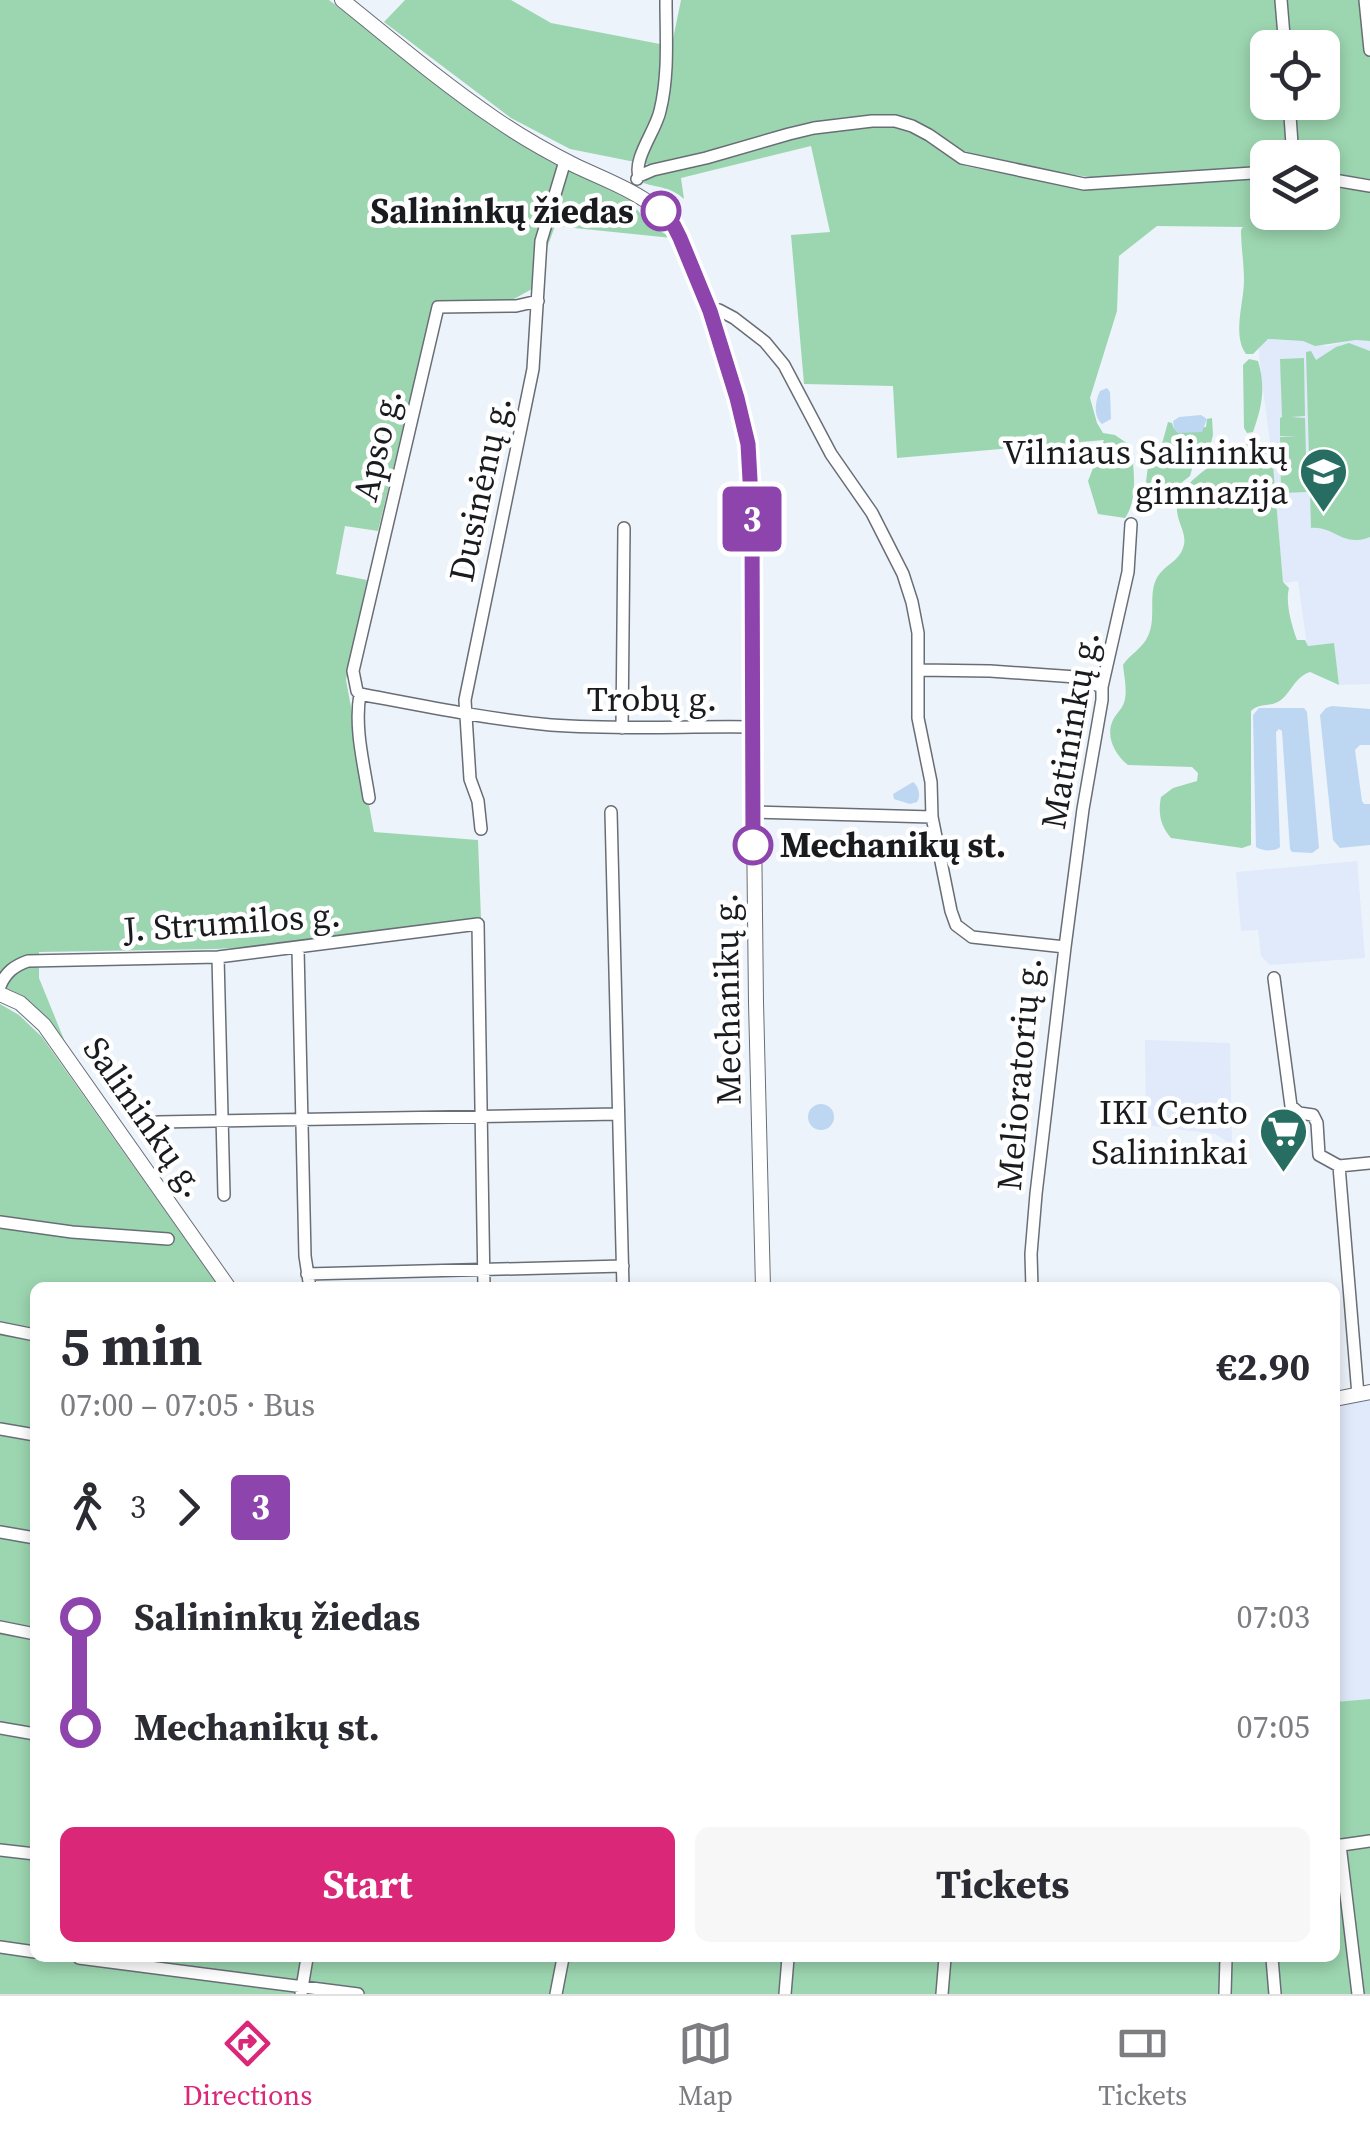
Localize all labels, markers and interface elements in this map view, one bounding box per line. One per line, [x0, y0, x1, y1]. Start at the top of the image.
map controls [1250, 30, 1340, 230]
button: locate [1250, 30, 1340, 120]
button: layers [1250, 140, 1340, 230]
place label: Salininkų žiedas [370, 187, 634, 235]
marker: Salininkų žiedas [642, 192, 680, 230]
street label: Apso g. [341, 384, 413, 506]
street label: Dusinėnų g. [437, 392, 523, 586]
place label: Vilniaus Salininkų gimnazija [1002, 428, 1288, 516]
school or university icon: Vilniaus Salininkų gimnazija [1297, 446, 1349, 514]
line badge: 3 [720, 486, 784, 552]
text: 3 [743, 495, 761, 543]
street label: Matininkų g. [1029, 628, 1111, 832]
street label: Trobų g. [587, 675, 717, 723]
place label: Mechanikų st. [780, 821, 1006, 869]
marker: Mechanikų st. [734, 826, 772, 864]
street label: J. Strumilos g. [121, 890, 342, 954]
street label: Mechanikų g. [701, 893, 753, 1105]
street label: Melioratorių g. [985, 956, 1053, 1192]
street label: Salininkų g. [72, 1027, 218, 1207]
place label: IKI Cento Salininkai [1091, 1088, 1248, 1176]
supermarket icon: IKI Cento Salininkai [1257, 1106, 1309, 1174]
text: 5 min [60, 1308, 203, 1383]
text: €2.90 [1216, 1341, 1310, 1393]
text: 07:00 – 07:05 · Bus [60, 1383, 315, 1427]
icon: walk [60, 1480, 115, 1535]
icon: forward [161, 1480, 216, 1535]
text: 3 [251, 1483, 270, 1531]
text: 3 [130, 1485, 146, 1529]
text: Salininkų žiedas [134, 1591, 420, 1643]
text: 07:03 [1236, 1595, 1310, 1639]
text: Mechanikų st. [134, 1701, 380, 1753]
text: 07:05 [1236, 1705, 1310, 1749]
button: Start [60, 1827, 675, 1942]
button: Tickets [695, 1827, 1310, 1942]
tab: Directions [183, 2016, 312, 2114]
tab: Map [678, 2016, 733, 2114]
tab: Tickets [1098, 2016, 1187, 2114]

